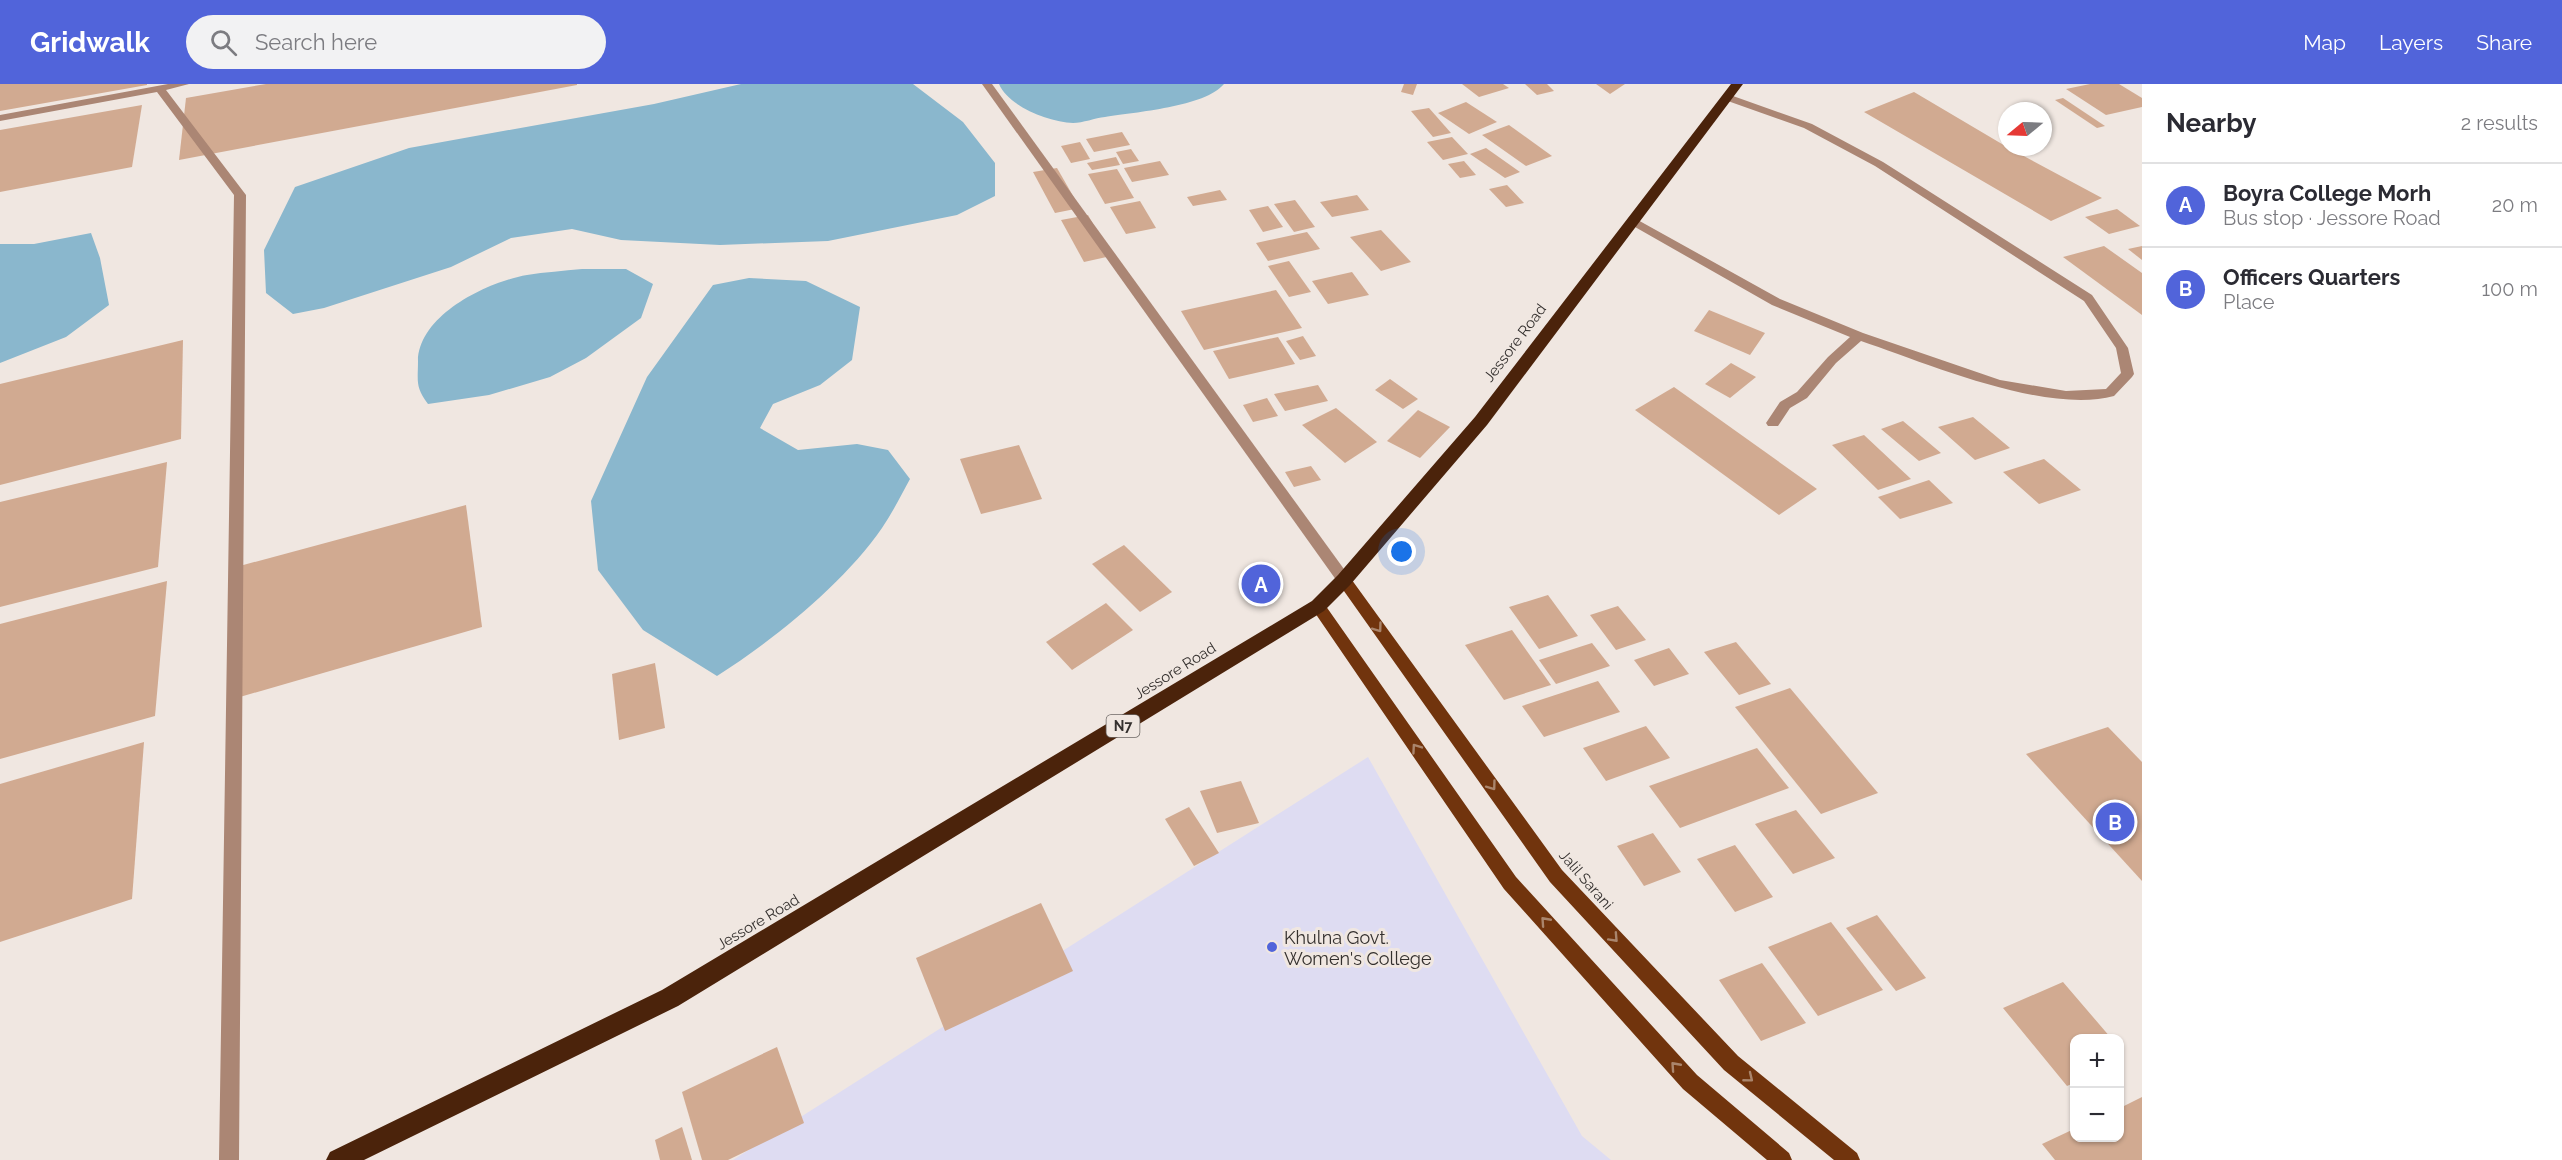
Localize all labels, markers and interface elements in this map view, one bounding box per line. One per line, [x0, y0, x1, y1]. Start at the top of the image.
search box [186, 15, 606, 69]
text: Gridwalk [30, 26, 150, 59]
icon: search [207, 26, 240, 59]
text: Search here [255, 29, 377, 55]
text: Map [2303, 30, 2346, 55]
text: Layers [2379, 30, 2443, 55]
text: Share [2476, 30, 2532, 55]
north arrow [1998, 102, 2052, 156]
text: Nearby [2166, 108, 2256, 138]
text: 2 results [2461, 111, 2538, 135]
text: Boyra College Morh [2223, 180, 2431, 206]
text: A [2179, 193, 2192, 217]
text: 20 m [2492, 193, 2538, 217]
text: Bus stop · Jessore Road [2223, 206, 2441, 230]
text: Officers Quarters [2223, 264, 2400, 290]
text: B [2179, 277, 2192, 301]
text: 100 m [2481, 277, 2538, 301]
text: Place [2223, 290, 2274, 314]
street label: Jessore Road [1480, 300, 1550, 386]
your location [1387, 537, 1416, 566]
pin: A [1242, 562, 1280, 606]
one-way arrow [1371, 621, 1382, 632]
street label: Jessore Road [1131, 639, 1219, 703]
road number: N7 [1106, 715, 1140, 737]
one-way arrow [1412, 744, 1423, 755]
one-way arrow [1485, 780, 1496, 791]
pin: B [2096, 800, 2134, 844]
street label: Jalil Sarani [1555, 847, 1617, 913]
street label: Jessore Road [714, 890, 802, 954]
one-way arrow [1541, 918, 1552, 929]
place label: Khulna Govt. Women's College [1284, 927, 1432, 969]
one-way arrow [1606, 931, 1617, 942]
marker: Khulna Govt. Women's College [1265, 940, 1279, 954]
map controls [2070, 1034, 2124, 1142]
button: + [2070, 1034, 2124, 1088]
one-way arrow [1671, 1062, 1682, 1073]
one-way arrow [1742, 1071, 1753, 1082]
button: − [2070, 1088, 2124, 1142]

